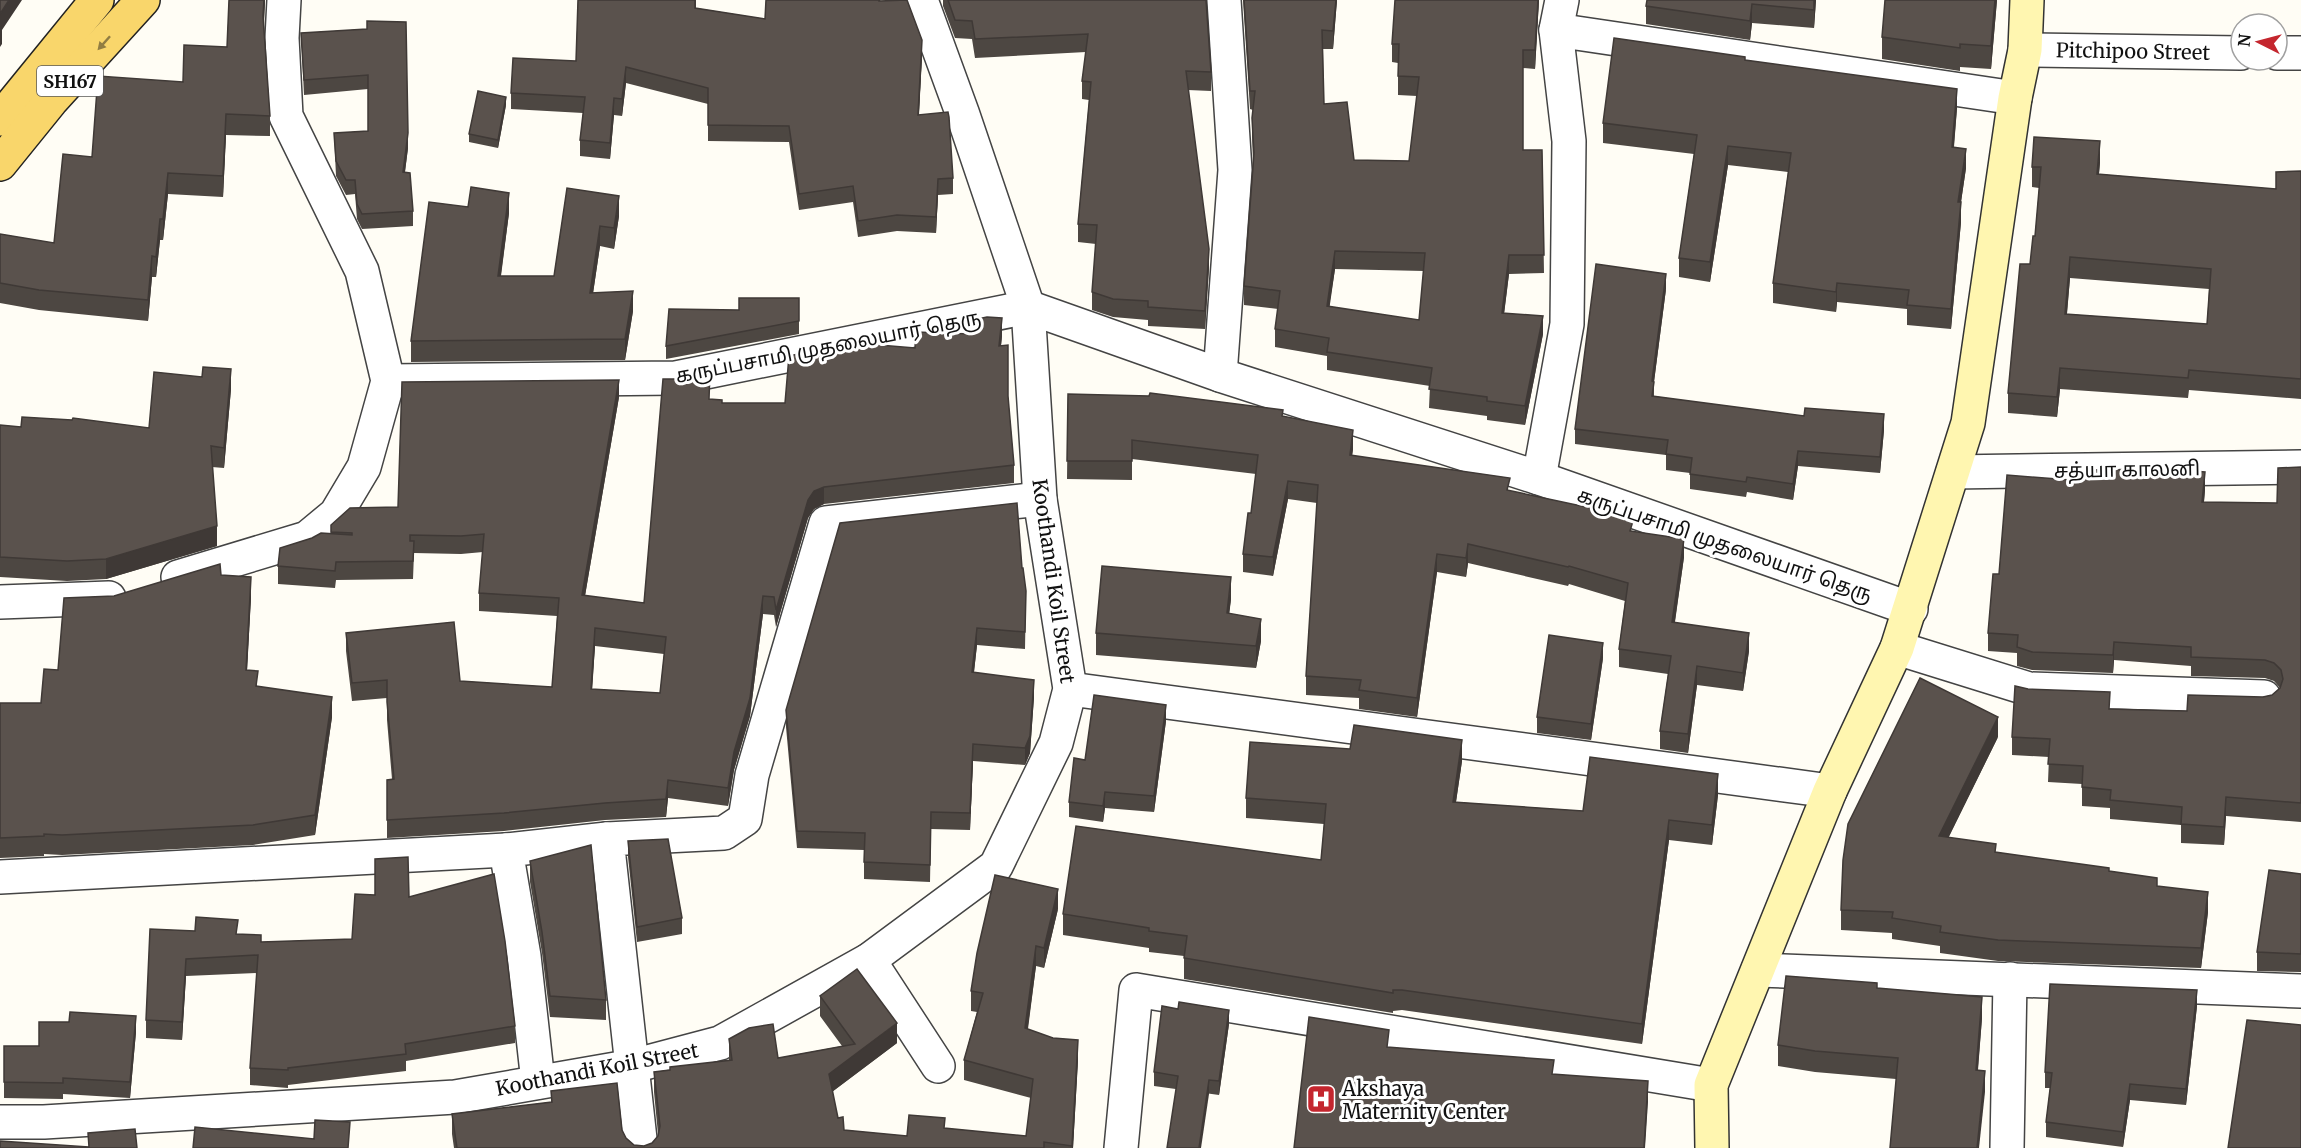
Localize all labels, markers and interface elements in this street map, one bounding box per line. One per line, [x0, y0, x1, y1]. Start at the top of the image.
north arrow [2229, 12, 2289, 72]
text: N [2233, 33, 2255, 48]
one-way arrow [98, 35, 111, 50]
street label: Pitchipoo Street [2056, 37, 2211, 65]
road number: SH167 [37, 66, 103, 96]
street label: கருப்பசாமி முதலையார் தெரு [673, 304, 983, 390]
street label: சத்யா காலனி [2054, 455, 2200, 484]
street label: Koothandi Koil Street [1027, 477, 1081, 685]
street label: கருப்பசாமி முதலையார் தெரு [1573, 482, 1876, 608]
street label: Koothandi Koil Street [493, 1037, 701, 1101]
place label: Akshaya Maternity Center [1341, 1076, 1506, 1124]
hospital icon: Akshaya Maternity Center [1305, 1083, 1337, 1115]

